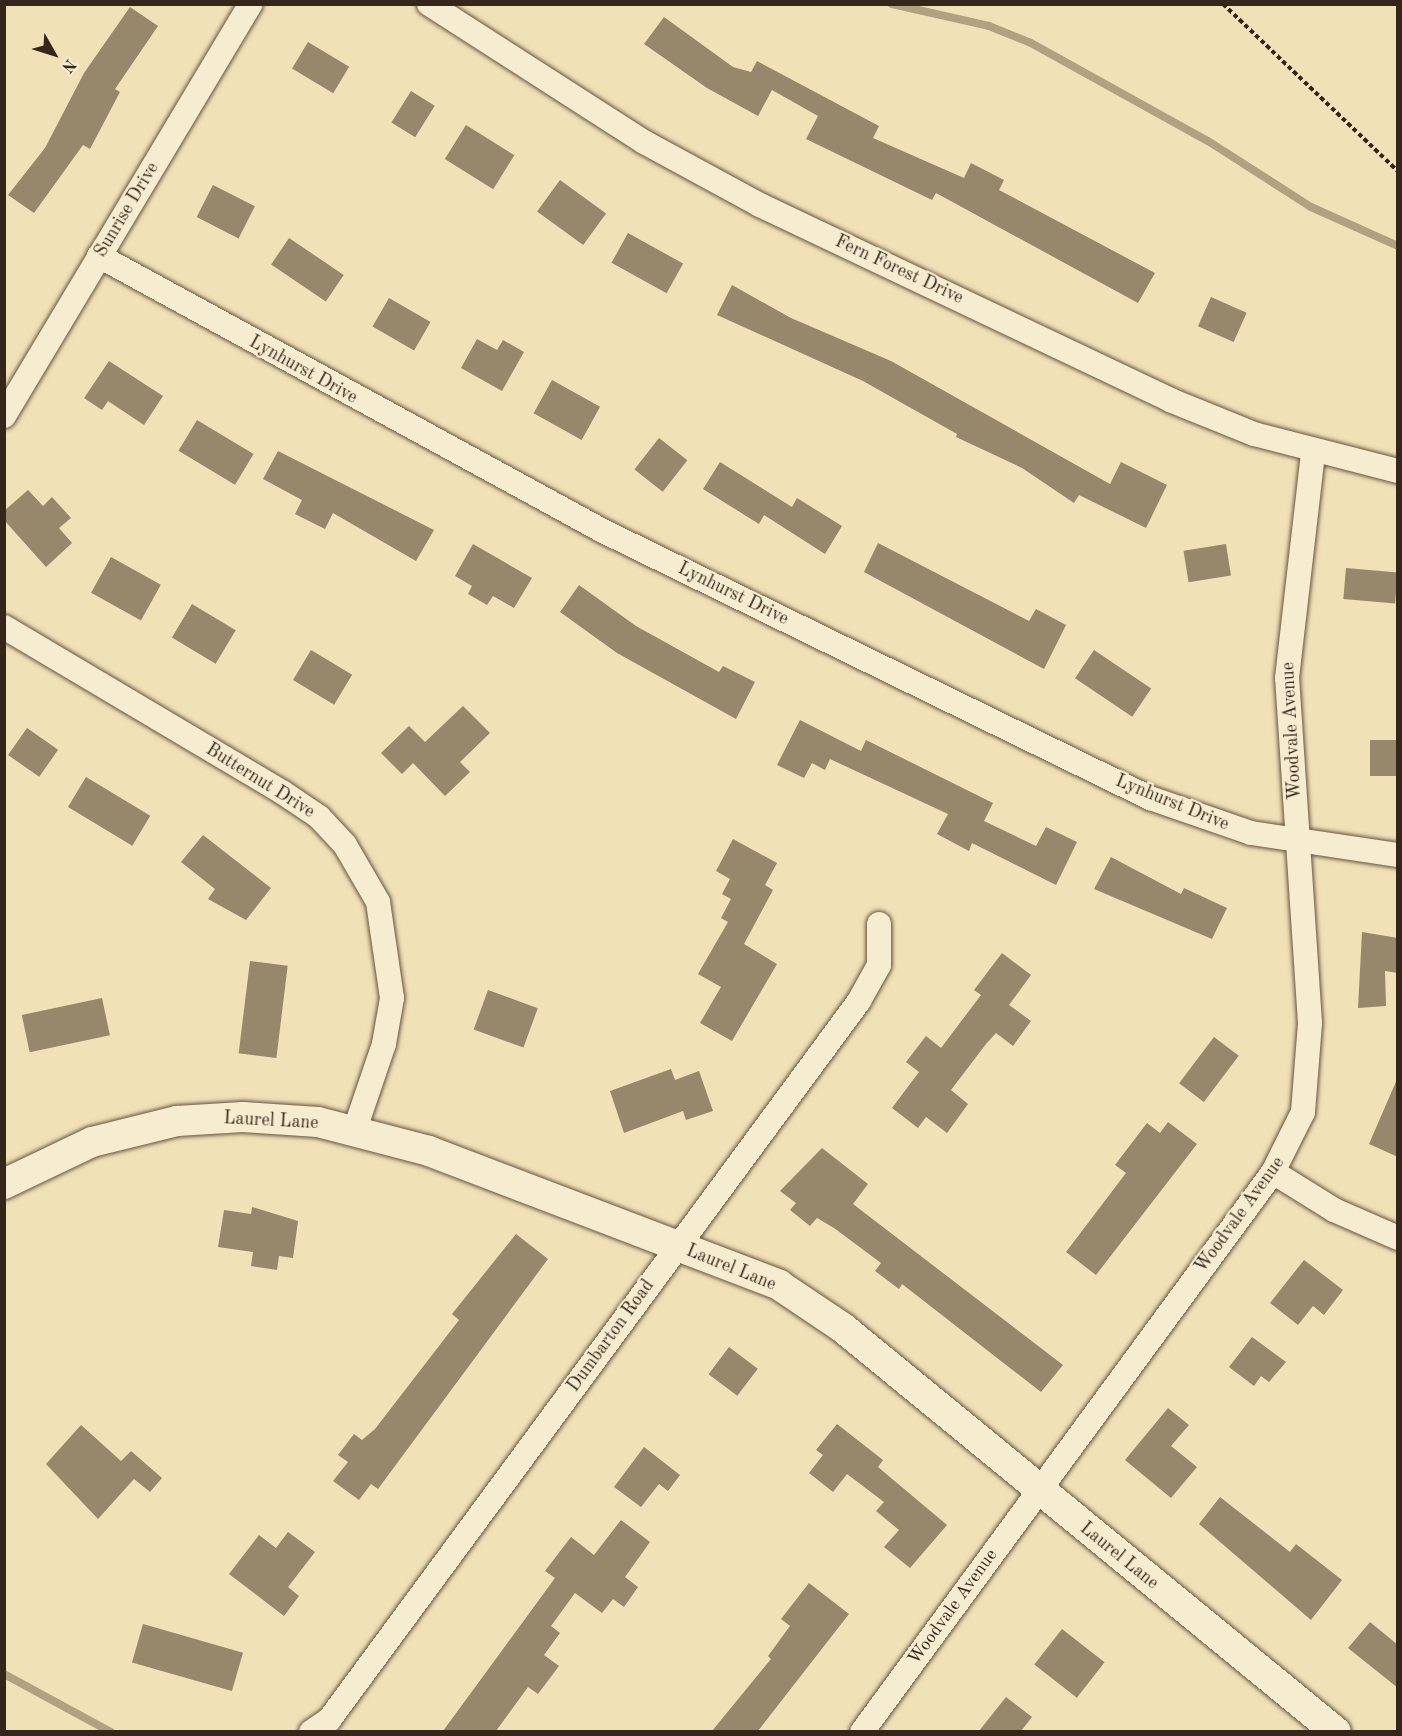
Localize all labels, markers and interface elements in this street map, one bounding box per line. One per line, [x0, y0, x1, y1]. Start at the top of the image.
north arrow [24, 24, 84, 84]
text: N [58, 56, 78, 75]
street label: Sunrise Drive [90, 159, 164, 261]
street label: Fern Forest Drive [831, 231, 967, 309]
street label: Lynhurst Drive [245, 331, 361, 409]
street label: Lynhurst Drive [674, 558, 792, 630]
street label: Woodvale Avenue [1278, 662, 1306, 800]
street label: Butternut Drive [202, 739, 318, 823]
street label: Lynhurst Drive [1112, 770, 1232, 836]
street label: Laurel Lane [223, 1108, 319, 1134]
street label: Woodvale Avenue [1191, 1153, 1289, 1277]
street label: Laurel Lane [683, 1240, 779, 1296]
street label: Dumbarton Road [563, 1276, 659, 1396]
street label: Laurel Lane [1075, 1518, 1163, 1594]
street label: Woodvale Avenue [904, 1545, 1002, 1669]

